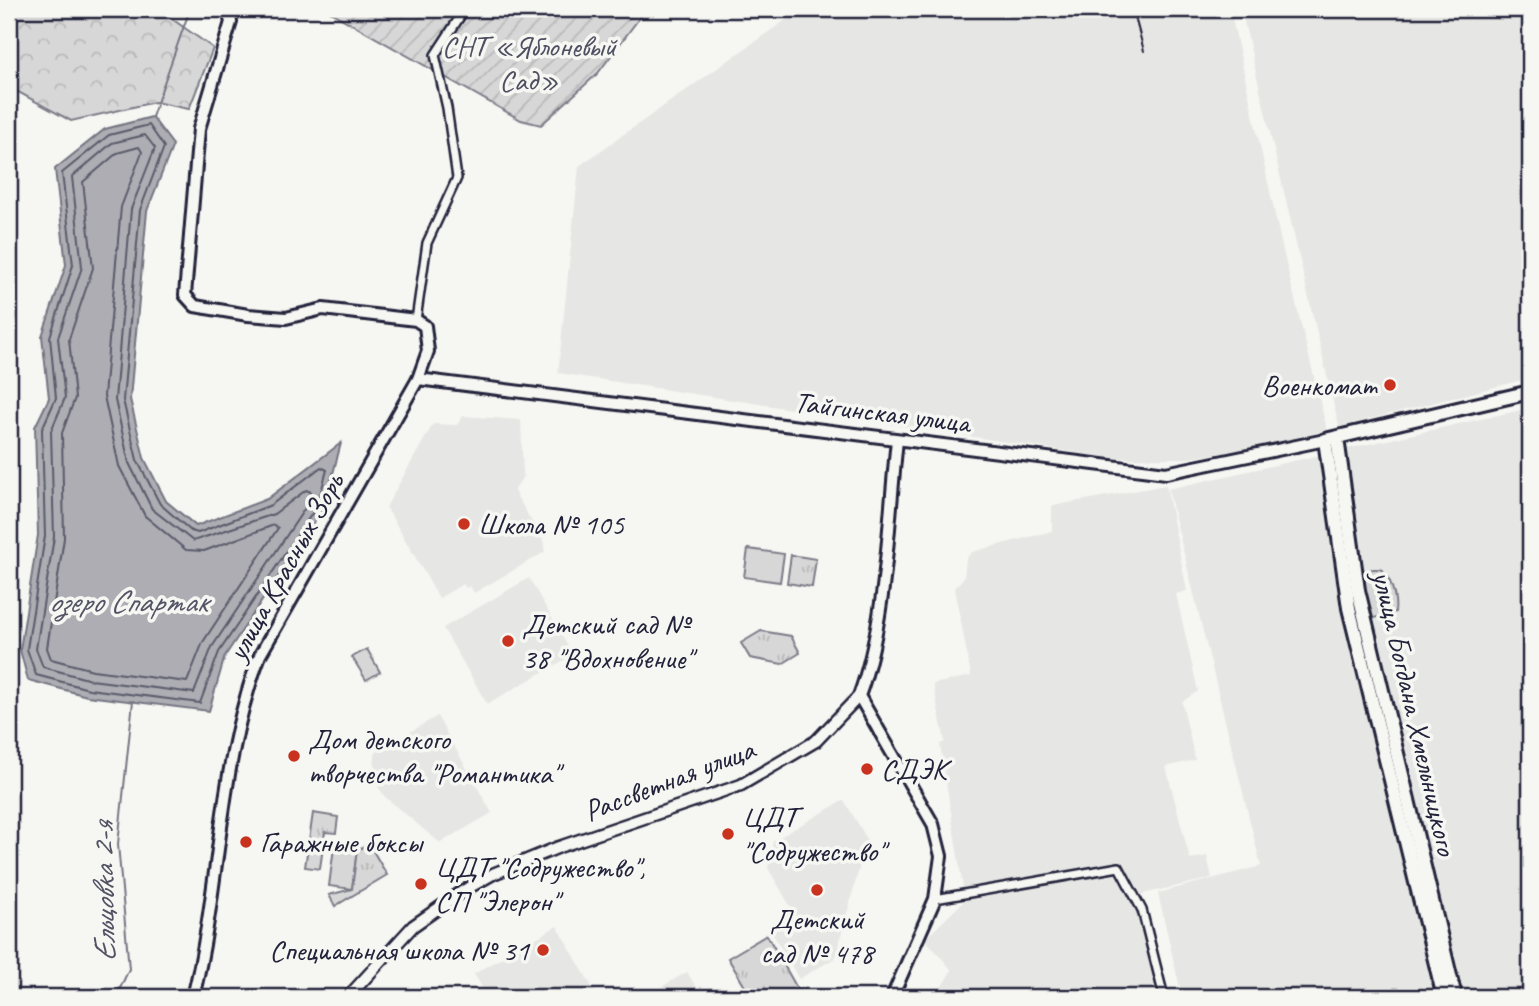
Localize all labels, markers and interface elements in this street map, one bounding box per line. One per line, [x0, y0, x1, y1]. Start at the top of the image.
park label: СНТ «Яблоневый Сад» [442, 27, 618, 99]
place label: Военкомат [1262, 366, 1379, 404]
marker: Военкомат [1382, 377, 1398, 393]
street label: Тайгинская улица [792, 382, 975, 442]
street label: улица Красных Зорь [217, 465, 353, 669]
place label: Школа № 105 [478, 505, 625, 543]
marker: Школа № 105 [456, 516, 472, 532]
street label: улица Богдана Хмельницкого [1363, 565, 1467, 860]
water label: озеро Спартак [49, 581, 213, 622]
place label: Детский сад № 38 "Вдохновение" [522, 605, 698, 677]
marker: Детский сад № 38 "Вдохновение" [500, 633, 516, 649]
place label: Дом детского творчества "Романтика" [308, 720, 565, 792]
street label: Рассветная улица [578, 729, 761, 830]
marker: Дом детского творчества "Романтика" [286, 748, 302, 764]
place label: СДЭК [881, 750, 953, 788]
marker: СДЭК [859, 761, 875, 777]
place label: ЦДТ "Содружество" [742, 798, 890, 870]
water label: Ельцовка 2-я [82, 818, 125, 962]
place label: Гаражные боксы [260, 823, 424, 861]
marker: ЦДТ "Содружество" [720, 826, 736, 842]
marker: Гаражные боксы [238, 834, 254, 850]
place label: ЦДТ "Содружество", СП "Элерон" [435, 848, 645, 920]
marker: ЦДТ "Содружество", СП "Элерон" [413, 876, 429, 892]
marker: Детский сад № 478 [809, 882, 825, 898]
place label: Детский сад № 478 [760, 900, 876, 972]
place label: Специальная школа № 31 [269, 931, 530, 969]
marker: Специальная школа № 31 [535, 942, 551, 958]

